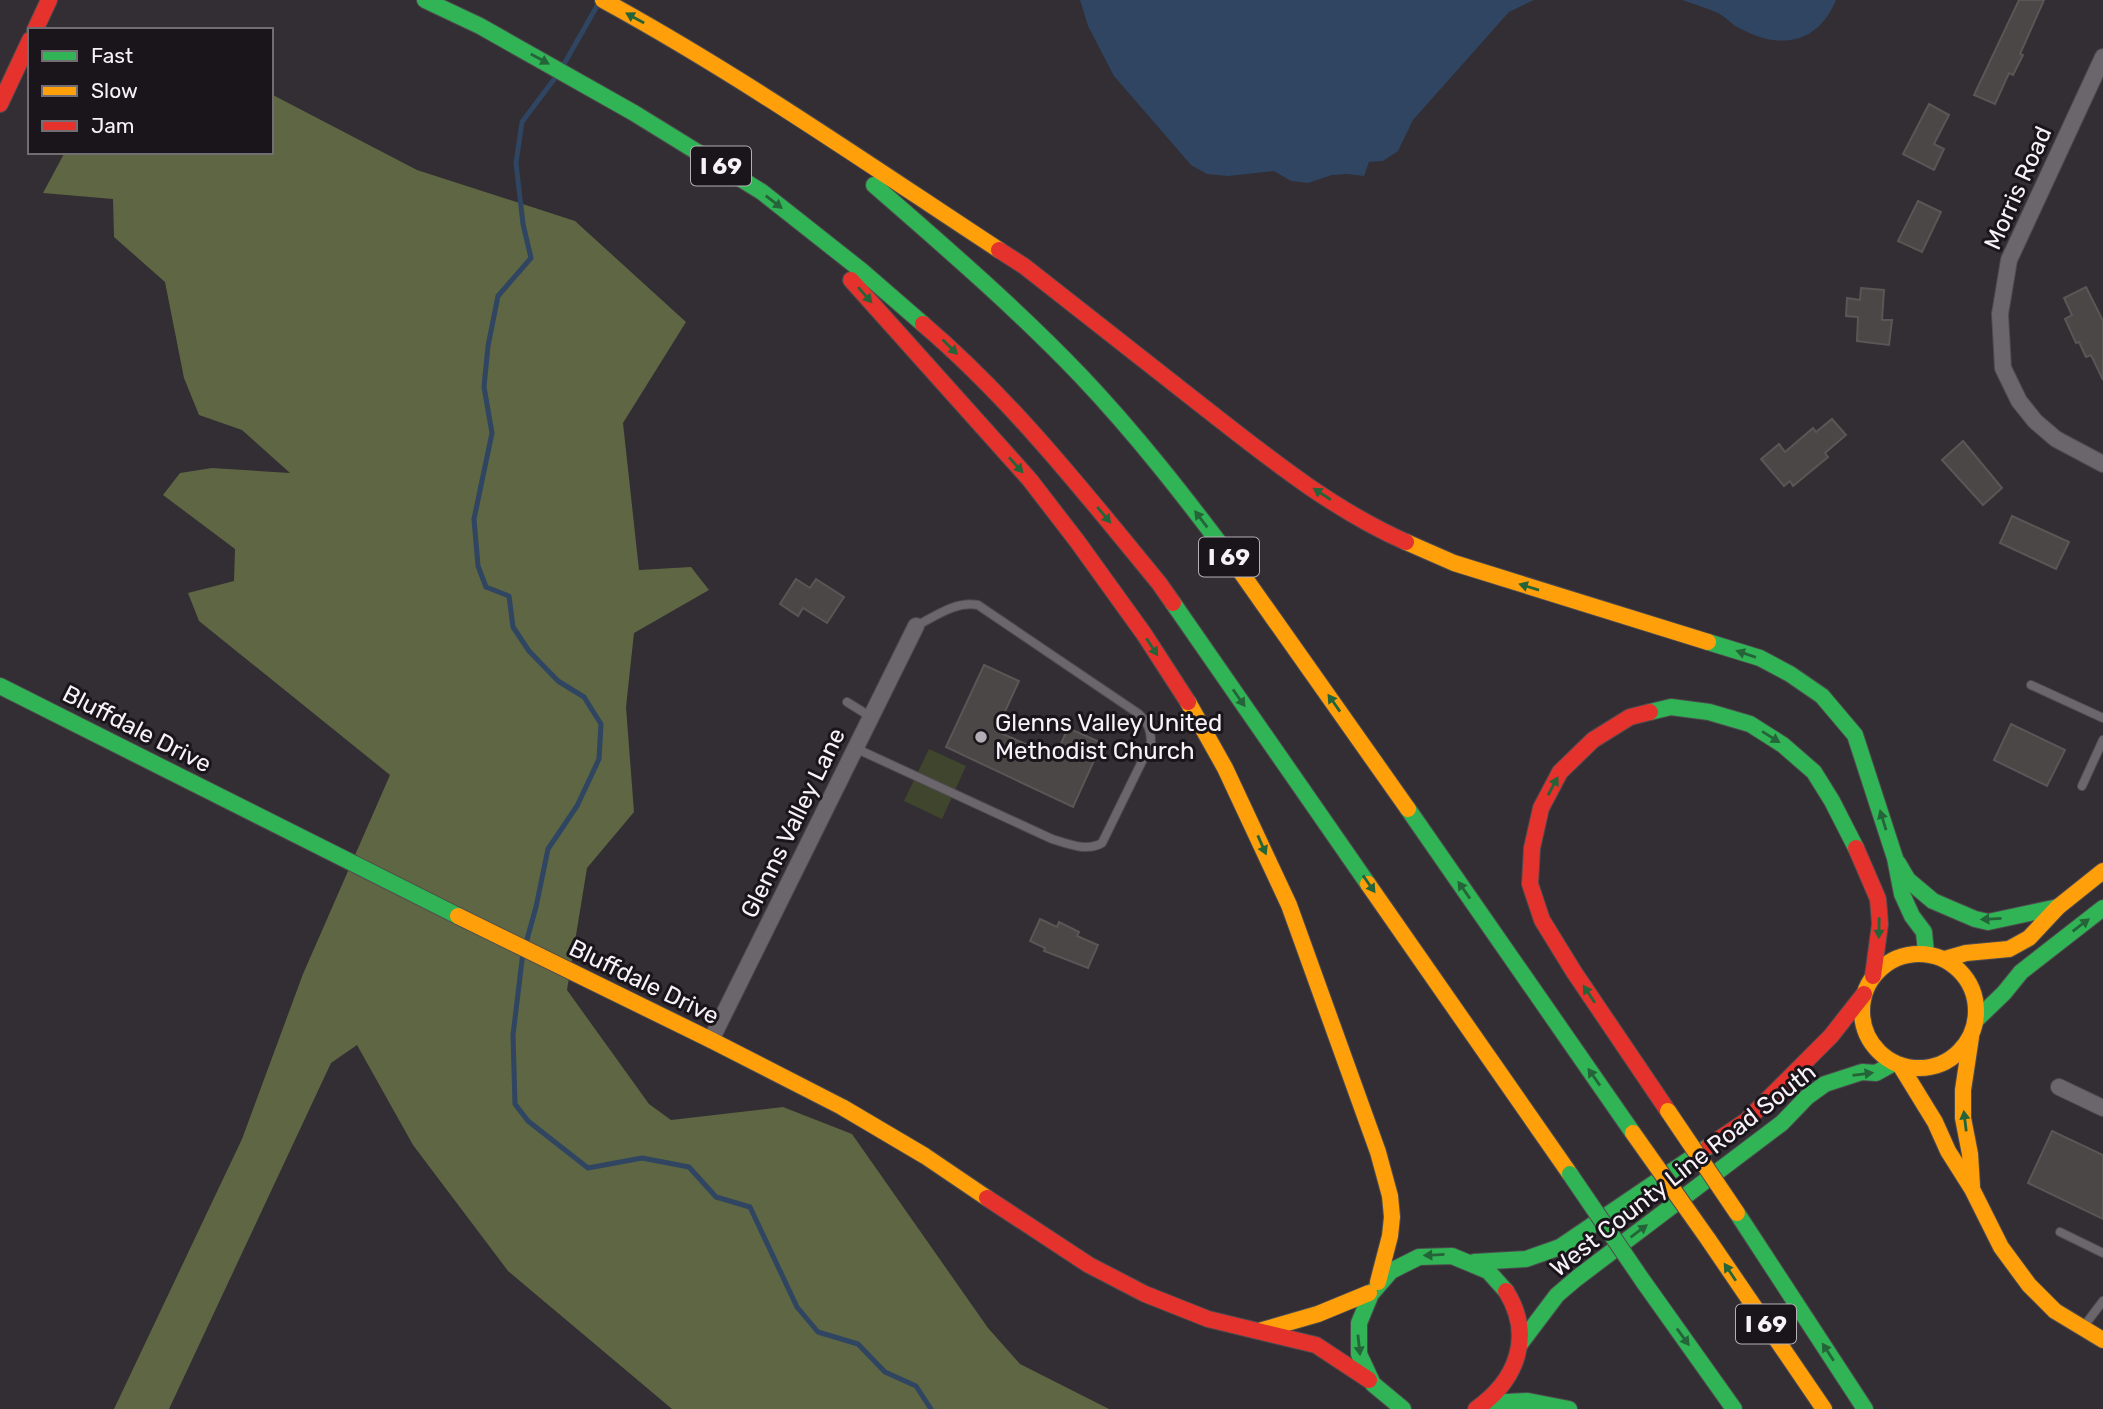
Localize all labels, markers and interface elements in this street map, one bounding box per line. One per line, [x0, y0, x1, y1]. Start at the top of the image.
one-way arrow [625, 12, 645, 23]
legend [28, 28, 273, 154]
text: Fast [91, 43, 133, 68]
one-way arrow [530, 53, 550, 65]
text: Slow [91, 78, 138, 103]
text: Jam [91, 113, 135, 138]
street label: Morris Road [1978, 122, 2058, 254]
road number: I 69 [691, 146, 751, 186]
one-way arrow [765, 194, 783, 209]
one-way arrow [856, 286, 872, 303]
one-way arrow [941, 339, 958, 356]
one-way arrow [1007, 456, 1023, 473]
one-way arrow [1313, 488, 1332, 501]
one-way arrow [1096, 506, 1111, 523]
one-way arrow [1194, 510, 1208, 528]
road number: I 69 [1199, 538, 1259, 576]
one-way arrow [1518, 581, 1539, 591]
one-way arrow [1145, 637, 1158, 656]
one-way arrow [1736, 648, 1757, 659]
street label: Bluffdale Drive [58, 679, 216, 779]
one-way arrow [1232, 688, 1245, 707]
one-way arrow [1327, 694, 1341, 712]
place label: Glenns Valley United Methodist Church [995, 709, 1222, 765]
street label: Glenns Valley Lane [735, 724, 851, 922]
marker: Glenns Valley United Methodist Church [973, 729, 989, 745]
one-way arrow [1761, 730, 1780, 743]
one-way arrow [1546, 775, 1558, 795]
one-way arrow [1877, 810, 1887, 831]
one-way arrow [1257, 835, 1268, 856]
one-way arrow [1362, 875, 1376, 893]
one-way arrow [1457, 881, 1471, 899]
one-way arrow [1980, 914, 2002, 925]
one-way arrow [1873, 917, 1885, 939]
one-way arrow [2072, 919, 2090, 933]
street label: Bluffdale Drive [565, 934, 723, 1030]
one-way arrow [1582, 984, 1595, 1004]
street label: West County Line Road South [1545, 1058, 1821, 1282]
one-way arrow [1587, 1068, 1601, 1086]
one-way arrow [1852, 1069, 1874, 1080]
one-way arrow [1959, 1110, 1970, 1132]
one-way arrow [1630, 1223, 1648, 1238]
one-way arrow [1423, 1250, 1445, 1261]
one-way arrow [1724, 1262, 1737, 1282]
road number: I 69 [1736, 1304, 1796, 1344]
one-way arrow [1675, 1328, 1689, 1346]
one-way arrow [1353, 1334, 1364, 1356]
one-way arrow [1821, 1343, 1835, 1361]

